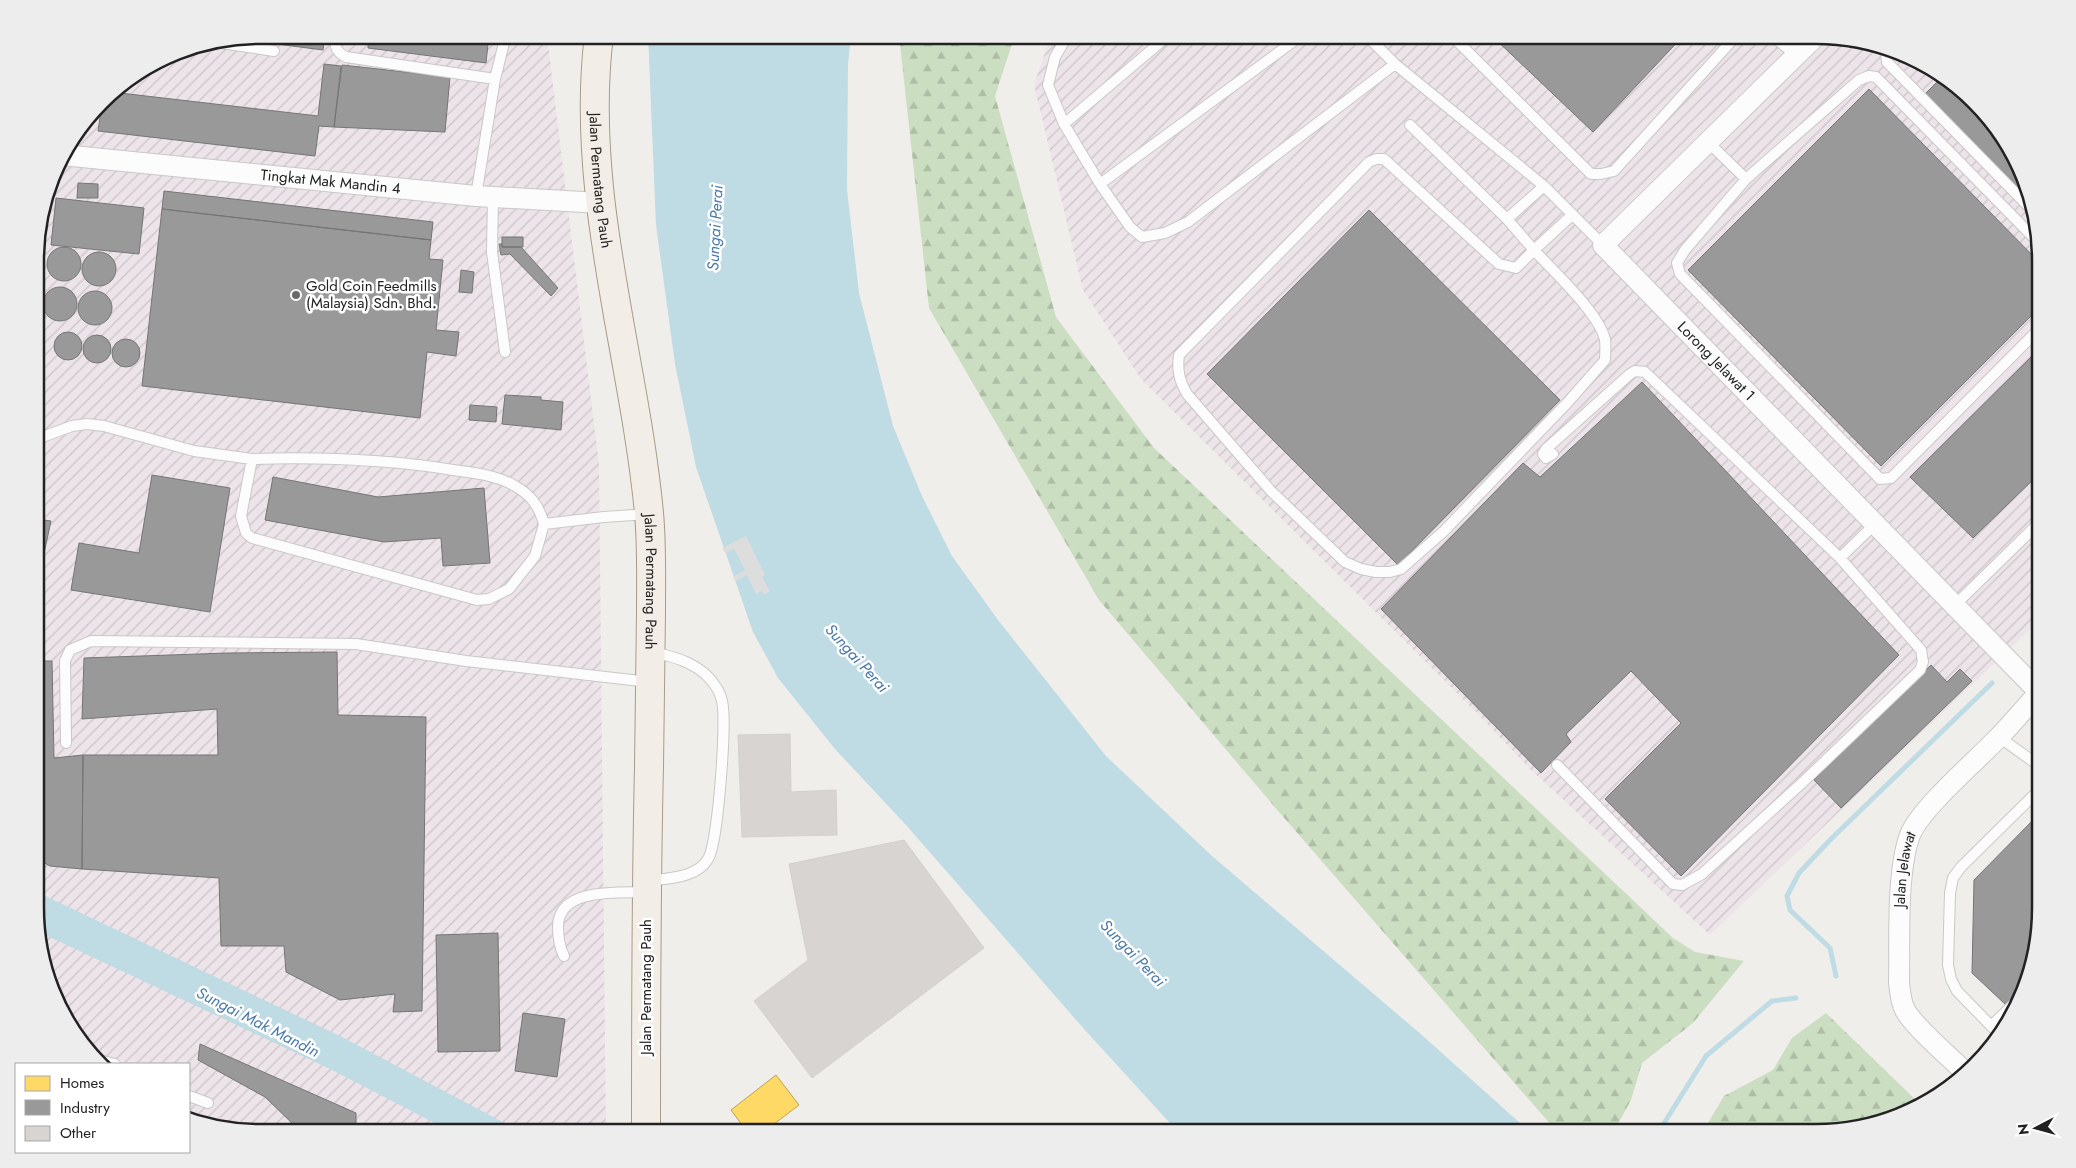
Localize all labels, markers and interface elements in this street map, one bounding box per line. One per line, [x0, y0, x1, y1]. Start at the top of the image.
street label: Jalan Permatang Pauh [584, 111, 618, 250]
street label: Tingkat Mak Mandin 4 [260, 164, 402, 200]
water label: Sungai Perai [701, 184, 729, 271]
place label: Gold Coin Feedmills (Malaysia) Sdn. Bhd. [306, 275, 437, 314]
marker: Gold Coin Feedmills (Malaysia) Sdn. Bhd. [290, 289, 302, 301]
street label: Lorong Jelawat 1 [1672, 316, 1760, 406]
street label: Jalan Permatang Pauh [638, 511, 662, 650]
water label: Sungai Perai [820, 619, 895, 698]
street label: Jalan Jelawat [1889, 827, 1921, 910]
water label: Sungai Perai [1095, 914, 1172, 992]
street label: Jalan Permatang Pauh [635, 919, 657, 1057]
water label: Sungai Mak Mandin [193, 981, 323, 1063]
legend [15, 1063, 190, 1153]
text: Homes [60, 1072, 104, 1094]
text: Industry [60, 1097, 110, 1119]
north arrow [2011, 1103, 2061, 1153]
text: Other [60, 1122, 97, 1144]
text: N [2013, 1123, 2034, 1136]

